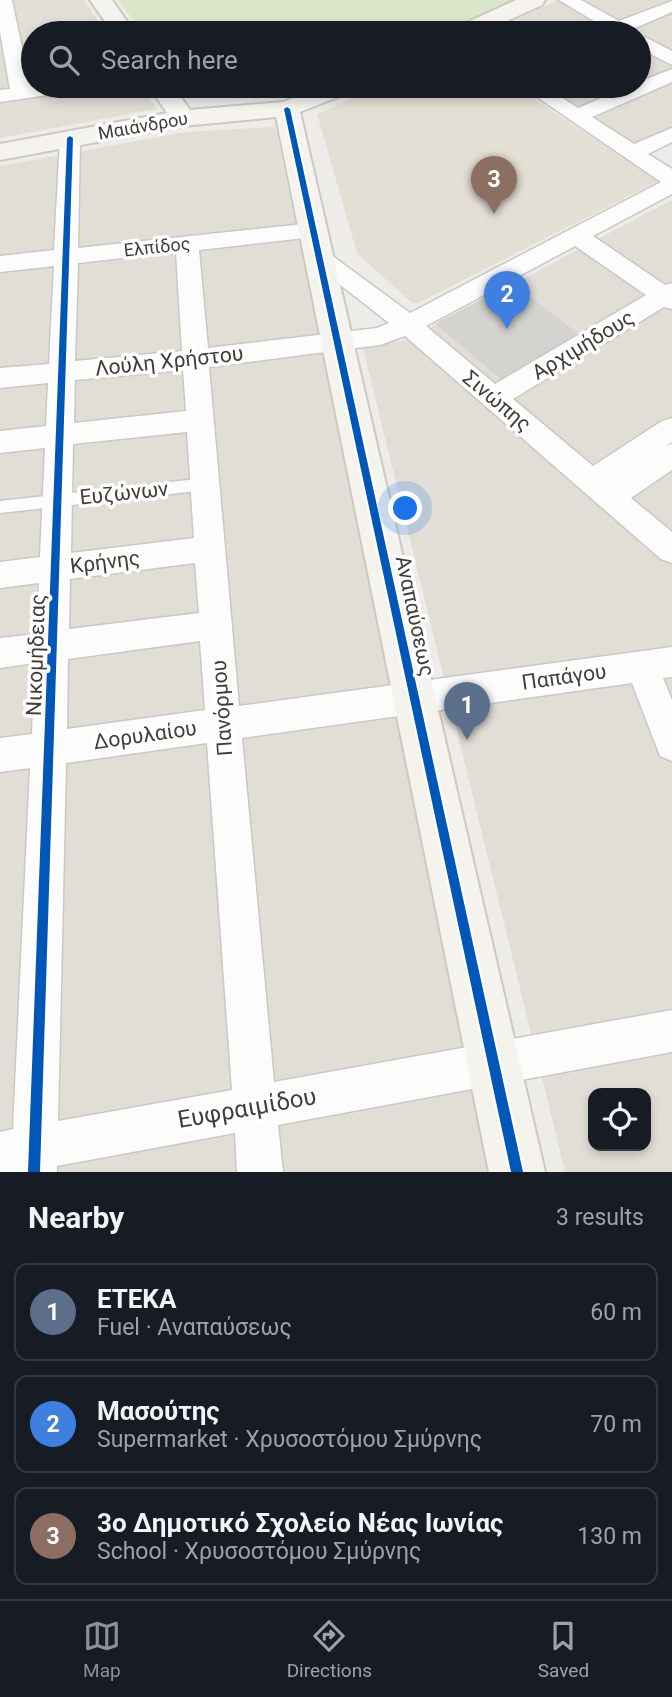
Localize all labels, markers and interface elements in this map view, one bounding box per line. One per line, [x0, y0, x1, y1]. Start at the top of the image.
search box [21, 21, 651, 98]
icon: search [45, 41, 83, 79]
text: Search here [101, 45, 238, 75]
street label: Μαιάνδρου [96, 107, 189, 144]
pin: 3 [471, 156, 517, 214]
street label: Ελπίδος [123, 233, 191, 260]
pin: 2 [484, 271, 530, 329]
street label: Αρχιμήδους [528, 305, 638, 385]
street label: Λούλη Χρήστου [94, 341, 244, 381]
street label: Σινώπης [458, 366, 536, 436]
street label: Ευζώνων [79, 476, 169, 510]
your location [388, 491, 422, 525]
street label: Κρήνης [69, 546, 141, 578]
street label: Αναπαύσεως [390, 553, 440, 679]
street label: Νικομήδειας [22, 593, 50, 717]
street label: Πανόρμου [207, 659, 237, 757]
street label: Παπάγου [520, 659, 608, 695]
pin: 1 [444, 682, 490, 740]
street label: Δορυλαίου [92, 716, 198, 754]
street label: Ευφραιμίδου [176, 1082, 318, 1134]
map controls [588, 1088, 651, 1151]
button: locate [588, 1088, 651, 1151]
text: Nearby [28, 1200, 124, 1235]
text: 3 results [556, 1204, 644, 1231]
text: ΕΤΕΚΑ [97, 1284, 176, 1314]
text: 1 [46, 1299, 60, 1326]
text: 60 m [590, 1299, 642, 1326]
text: Fuel · Αναπαύσεως [97, 1314, 292, 1341]
text: Μασούτης [97, 1396, 220, 1426]
text: 2 [46, 1411, 60, 1438]
text: 70 m [590, 1411, 642, 1438]
text: Supermarket · Χρυσοστόμου Σμύρνης [97, 1426, 482, 1453]
text: 3ο Δημοτικό Σχολείο Νέας Ιωνίας [97, 1508, 503, 1538]
text: 3 [46, 1523, 60, 1550]
text: 130 m [577, 1523, 642, 1550]
text: School · Χρυσοστόμου Σμύρνης [97, 1538, 421, 1565]
tab: Map [83, 1617, 121, 1682]
tab: Directions [287, 1617, 372, 1682]
tab: Saved [538, 1617, 589, 1682]

